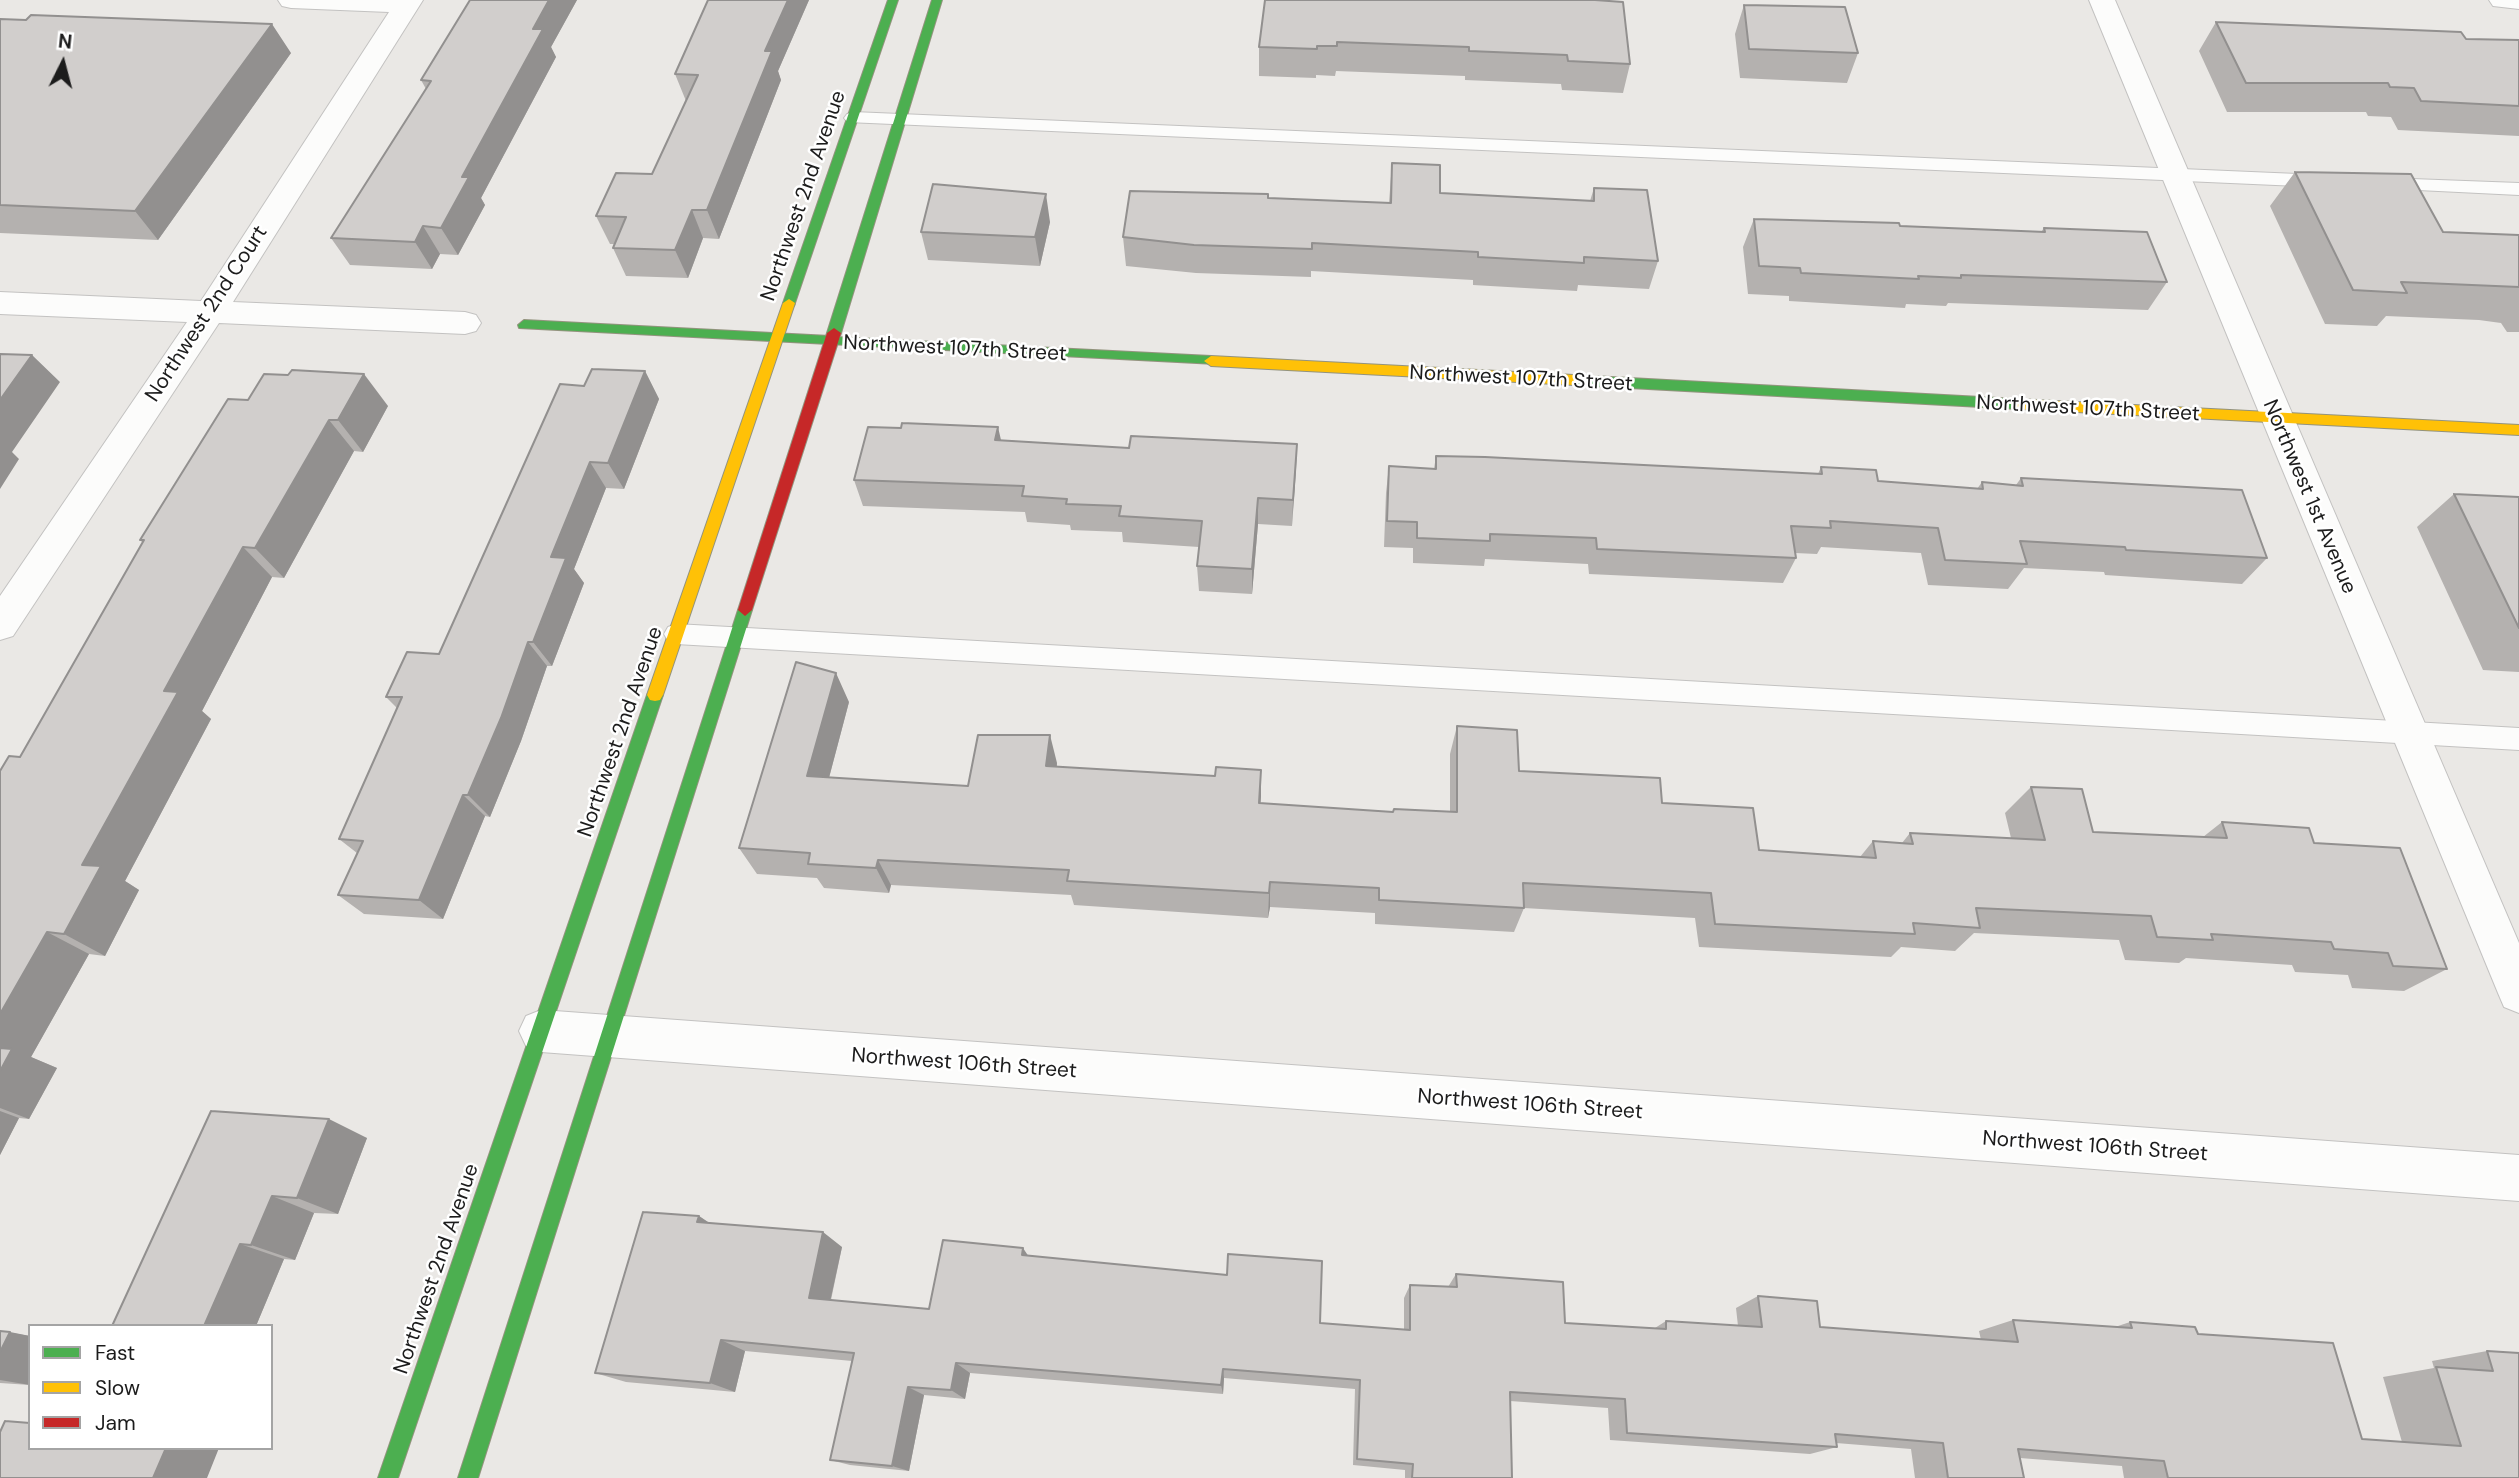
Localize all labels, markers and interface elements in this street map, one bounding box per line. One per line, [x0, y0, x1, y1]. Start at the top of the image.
north arrow [28, 28, 98, 98]
text: N [57, 28, 73, 55]
street label: Northwest 2nd Avenue [756, 88, 852, 304]
street label: Northwest 2nd Court [141, 221, 273, 407]
street label: Northwest 107th Street [843, 331, 1067, 367]
street label: Northwest 107th Street [1409, 361, 1633, 397]
street label: Northwest 107th Street [1976, 391, 2200, 427]
street label: Northwest 1st Avenue [2257, 396, 2361, 598]
street label: Northwest 2nd Avenue [573, 624, 669, 840]
street label: Northwest 106th Street [850, 1044, 1078, 1084]
street label: Northwest 106th Street [1416, 1085, 1644, 1125]
street label: Northwest 106th Street [1981, 1127, 2209, 1167]
street label: Northwest 2nd Avenue [389, 1161, 485, 1377]
legend [28, 1324, 273, 1450]
text: Fast [95, 1339, 135, 1367]
text: Slow [95, 1374, 140, 1402]
text: Jam [95, 1409, 136, 1437]

